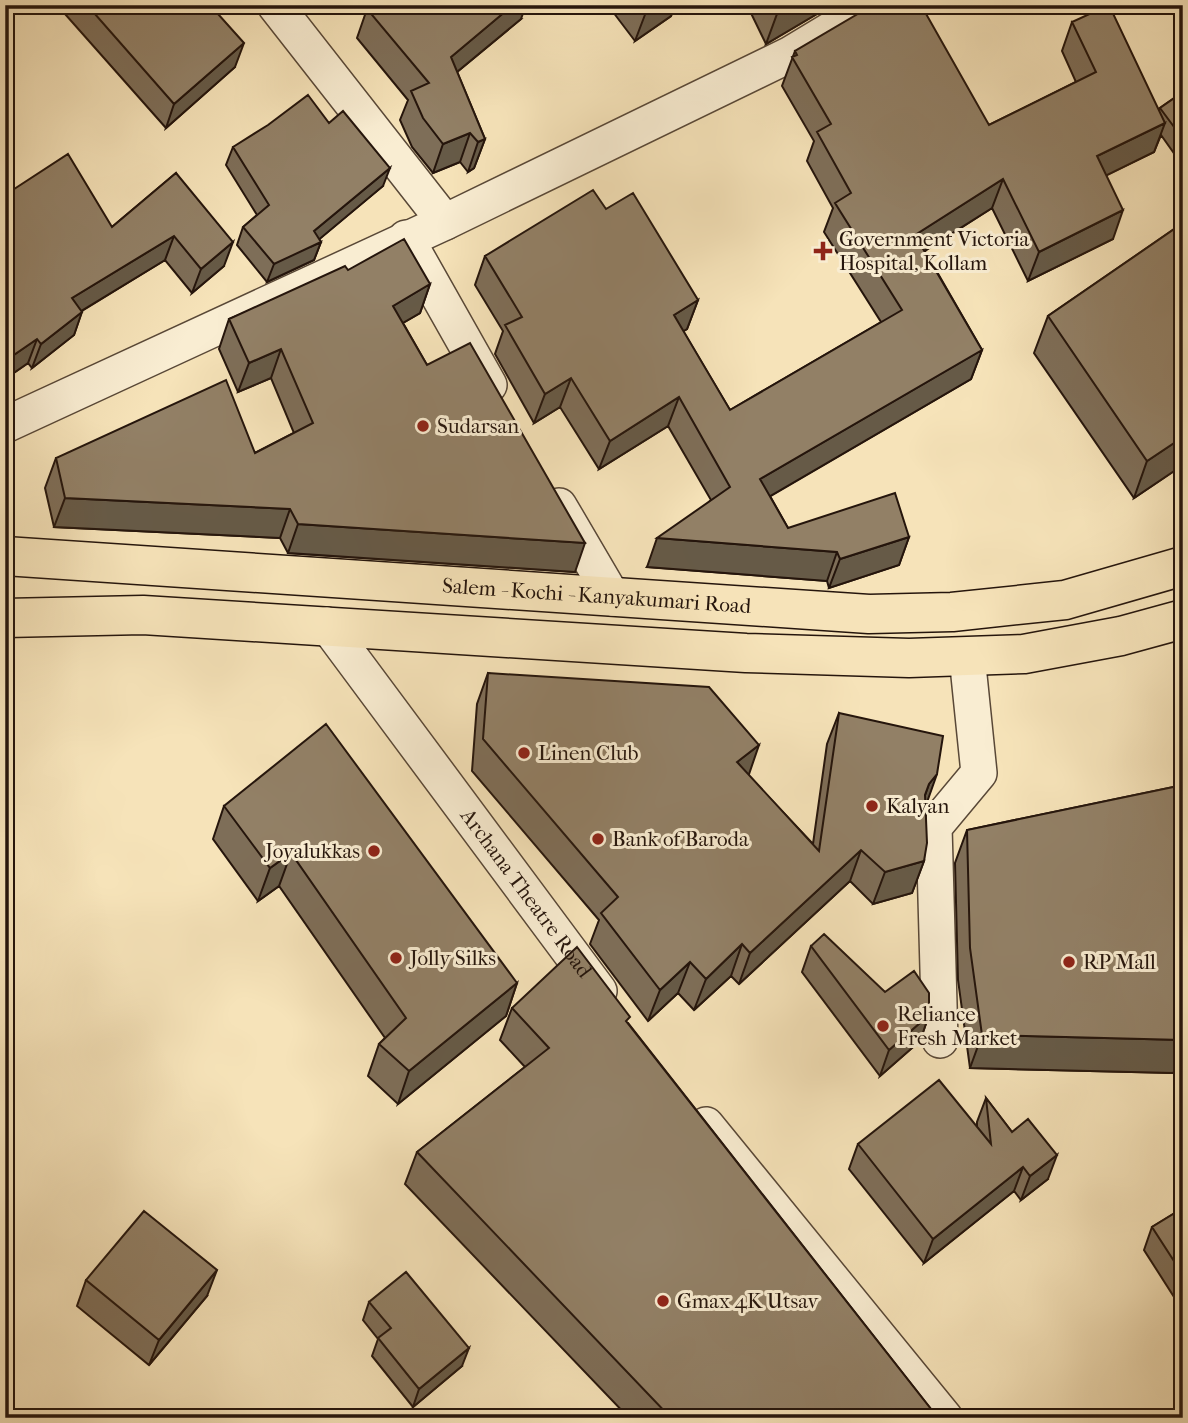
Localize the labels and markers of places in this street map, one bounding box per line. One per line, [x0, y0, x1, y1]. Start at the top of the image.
place label: Government Victoria Hospital, Kollam [839, 227, 1030, 275]
marker: Government Victoria Hospital, Kollam [813, 241, 833, 261]
place label: Sudarsan [437, 414, 519, 438]
marker: Sudarsan [415, 418, 431, 434]
place label: Linen Club [538, 741, 639, 765]
marker: Linen Club [516, 745, 532, 761]
place label: Kalyan [886, 794, 949, 818]
marker: Kalyan [864, 798, 880, 814]
place label: Bank of Baroda [612, 827, 749, 851]
marker: Bank of Baroda [590, 831, 606, 847]
place label: Joyalukkas [263, 839, 360, 863]
marker: Joyalukkas [366, 843, 382, 859]
place label: Jolly Silks [408, 946, 496, 970]
marker: Jolly Silks [388, 950, 404, 966]
place label: RP Mall [1083, 950, 1156, 974]
marker: RP Mall [1061, 954, 1077, 970]
place label: Reliance Fresh Market [897, 1002, 1018, 1050]
marker: Reliance Fresh Market [875, 1018, 891, 1034]
place label: Gmax 4K Utsav [677, 1289, 819, 1313]
marker: Gmax 4K Utsav [655, 1293, 671, 1309]

